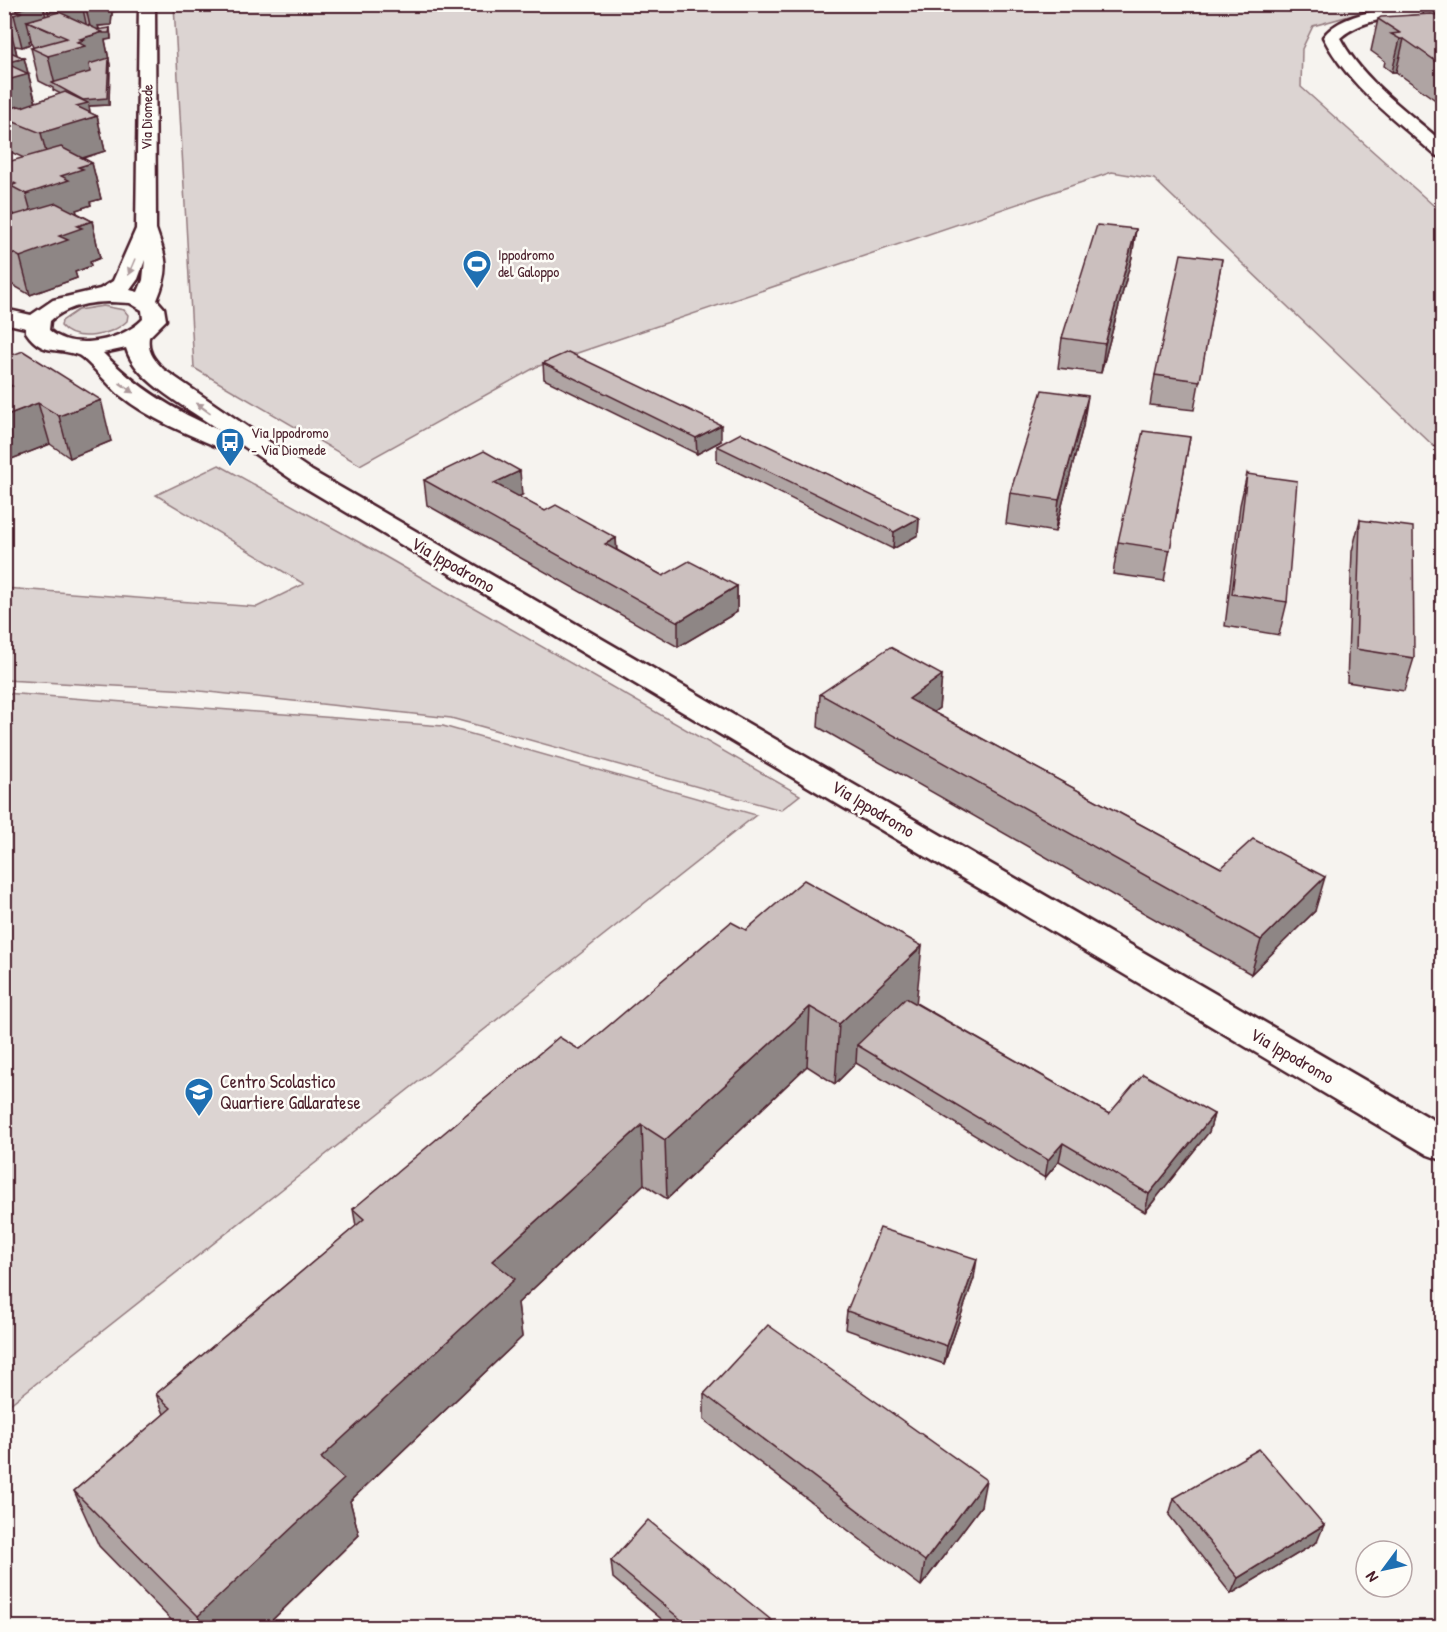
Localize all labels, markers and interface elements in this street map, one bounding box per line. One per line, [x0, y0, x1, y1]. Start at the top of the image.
street label: Via Diomede [135, 84, 158, 150]
place label: Ippodromo del Galoppo [498, 244, 559, 282]
sports icon: Ippodromo del Galoppo [461, 248, 493, 290]
one-way arrow [127, 258, 136, 276]
one-way arrow [119, 382, 135, 394]
one-way arrow [195, 403, 211, 414]
place label: Via Ippodromo - Via Diomede [251, 422, 328, 460]
bus stop icon: Via Ippodromo - Via Diomede [214, 426, 246, 468]
street label: Via Ippodromo [407, 531, 500, 599]
street label: Via Ippodromo [827, 774, 920, 843]
street label: Via Ippodromo [1246, 1022, 1339, 1090]
place label: Centro Scolastico Quartiere Gallaratese [220, 1069, 361, 1115]
school or university icon: Centro Scolastico Quartiere Gallaratese [183, 1076, 215, 1118]
north arrow [1354, 1539, 1414, 1599]
text: N [1360, 1567, 1383, 1587]

